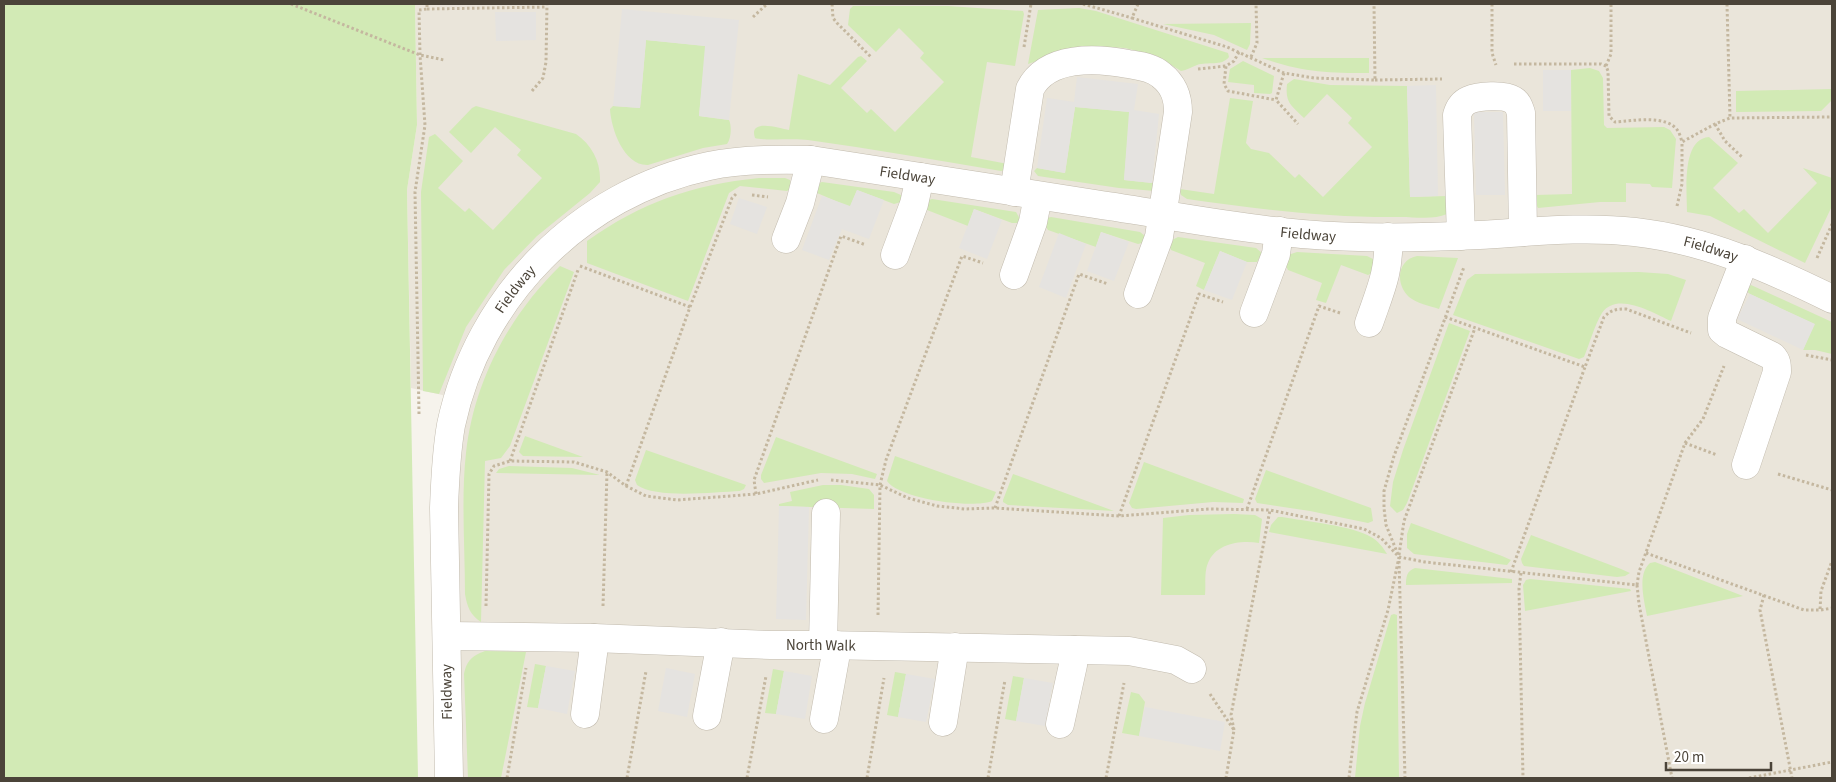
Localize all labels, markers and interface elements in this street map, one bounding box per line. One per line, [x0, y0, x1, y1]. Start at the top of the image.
street label: Fieldway [878, 160, 937, 190]
street label: Fieldway [1279, 221, 1337, 247]
street label: Fieldway [1681, 231, 1741, 267]
street label: Fieldway [489, 260, 540, 317]
street label: North Walk [786, 634, 856, 656]
street label: Fieldway [436, 664, 458, 720]
scale bar [1666, 740, 1771, 772]
text: 20 m [1674, 747, 1704, 768]

